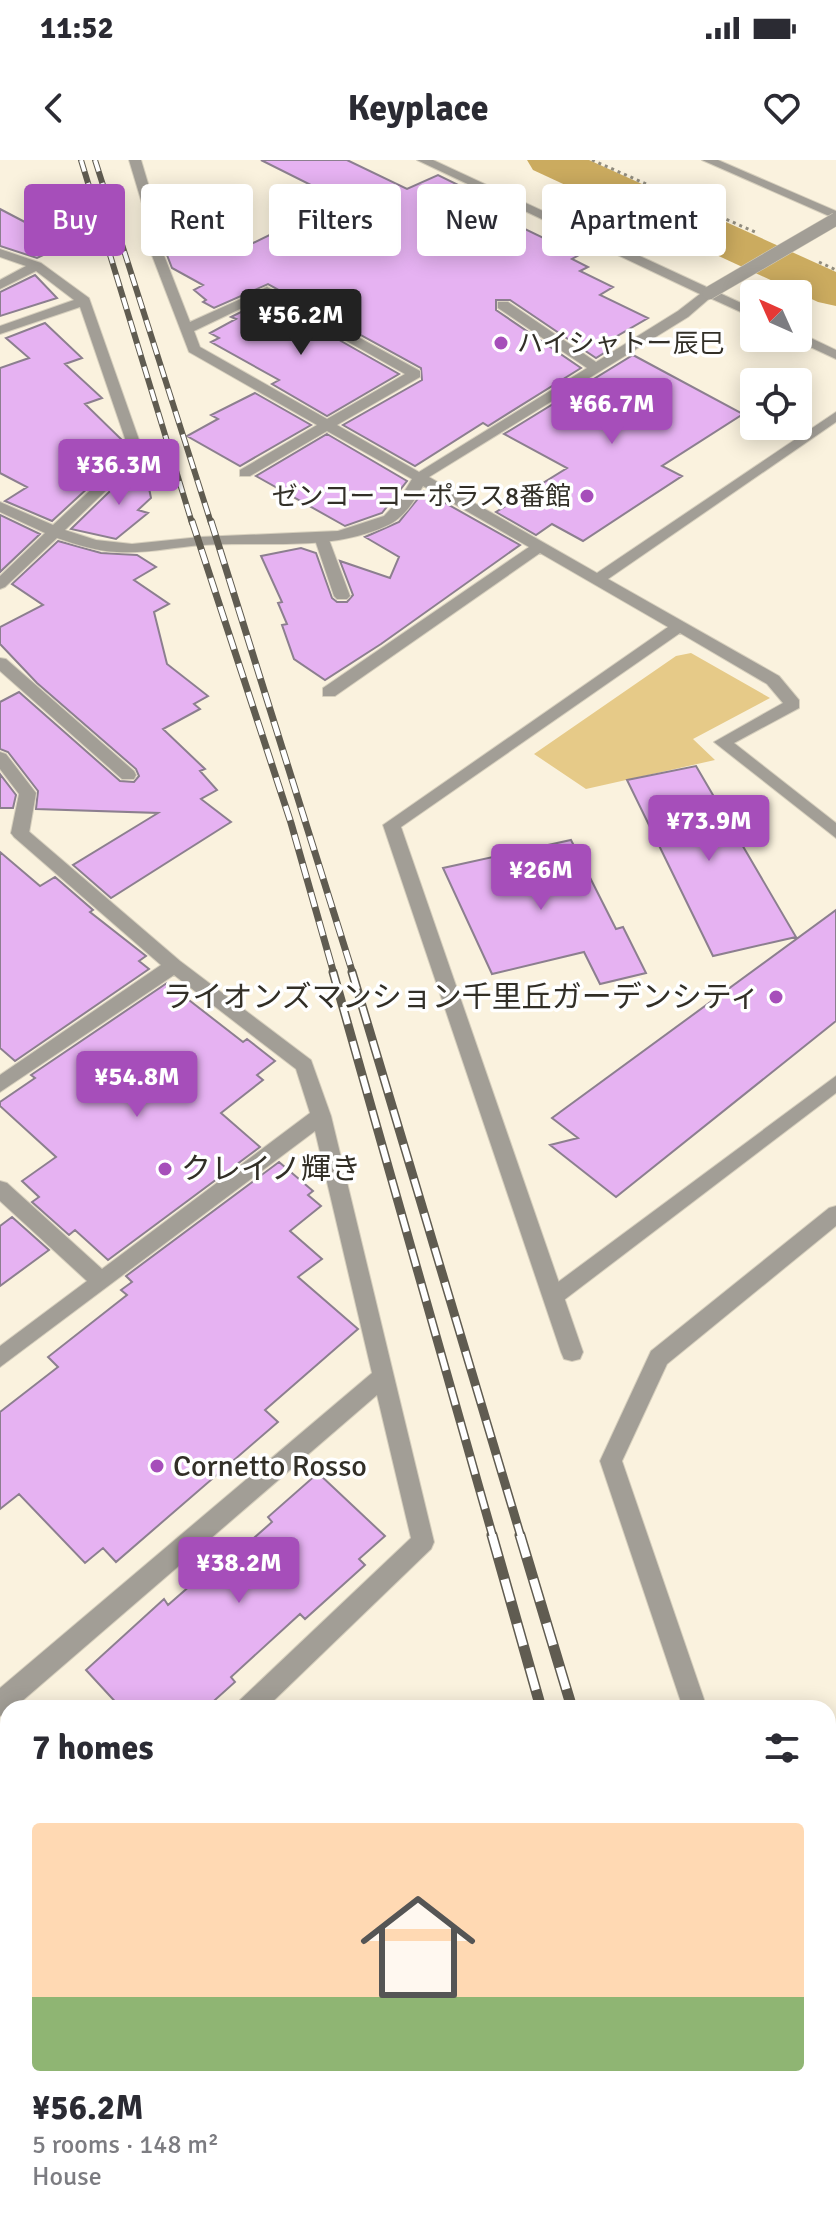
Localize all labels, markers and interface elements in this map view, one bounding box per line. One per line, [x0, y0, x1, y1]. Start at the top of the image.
text: 11:52 [40, 10, 114, 47]
icon: back [32, 86, 76, 130]
text: Keyplace [347, 86, 489, 131]
icon: heart [760, 86, 804, 130]
chip: Buy [24, 184, 125, 256]
chip: Rent [141, 184, 253, 256]
chip: Filters [269, 184, 401, 256]
chip: New [417, 184, 526, 256]
chip: Apartment [542, 184, 726, 256]
north arrow [740, 280, 812, 352]
map controls [740, 280, 812, 440]
pin: ¥56.2M [236, 289, 366, 357]
text: ¥56.2M [258, 299, 344, 331]
place label: ハイシャトー辰巳 [517, 328, 724, 360]
marker: ハイシャトー辰巳 [492, 334, 510, 352]
button: locate [740, 368, 812, 440]
pin: ¥66.7M [547, 378, 677, 446]
text: ¥66.7M [569, 388, 655, 420]
pin: ¥36.3M [54, 439, 184, 507]
text: ¥36.3M [76, 449, 162, 481]
place label: ゼンコーコーポラス8番館 [271, 481, 571, 513]
marker: ゼンコーコーポラス8番館 [578, 487, 596, 505]
pin: ¥73.9M [644, 795, 774, 863]
text: ¥73.9M [666, 805, 752, 837]
pin: ¥26M [494, 844, 588, 912]
text: ¥26M [509, 854, 573, 886]
place label: ライオンズマンション千里丘ガーデンシティ [162, 979, 760, 1016]
marker: ライオンズマンション千里丘ガーデンシティ [767, 988, 785, 1006]
pin: ¥54.8M [72, 1051, 202, 1119]
text: ¥54.8M [94, 1061, 180, 1093]
place label: クレイノ輝き [181, 1151, 361, 1188]
marker: クレイノ輝き [156, 1160, 174, 1178]
place label: Cornetto Rosso [173, 1448, 367, 1485]
marker: Cornetto Rosso [148, 1457, 166, 1475]
pin: ¥38.2M [174, 1537, 304, 1605]
text: ¥38.2M [196, 1547, 282, 1579]
icon: filters [760, 1726, 804, 1770]
text: 7 homes [32, 1727, 153, 1769]
icon: home [346, 1875, 490, 2019]
text: ¥56.2M [32, 2087, 144, 2129]
text: 5 rooms · 148 m² [32, 2129, 219, 2161]
text: House [32, 2161, 102, 2193]

